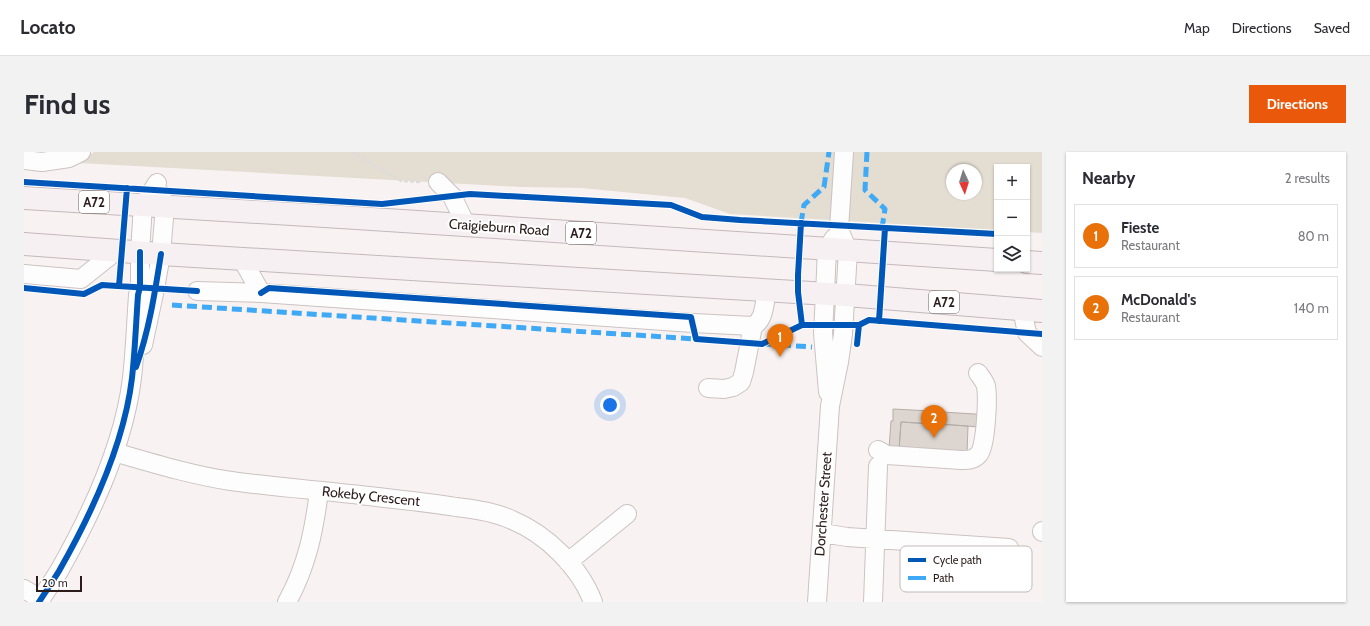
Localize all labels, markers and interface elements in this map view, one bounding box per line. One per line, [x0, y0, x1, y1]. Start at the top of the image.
text: Locato [20, 16, 76, 39]
text: Map [1184, 19, 1210, 37]
text: Directions [1232, 19, 1292, 37]
text: Saved [1314, 19, 1350, 37]
button: Directions [1249, 85, 1346, 123]
text: Find us [24, 87, 110, 121]
north arrow [946, 164, 982, 200]
map controls [994, 164, 1030, 272]
button: + [994, 164, 1030, 200]
text: Nearby [1082, 168, 1135, 188]
text: 2 results [1285, 170, 1330, 186]
road number: A72 [79, 191, 109, 213]
button: − [994, 200, 1030, 236]
street label: Craigieburn Road [448, 215, 550, 239]
text: Fieste [1121, 219, 1159, 237]
road number: A72 [566, 222, 596, 244]
text: 1 [1094, 228, 1098, 244]
text: 80 m [1298, 228, 1329, 244]
button: layers [994, 236, 1030, 272]
text: Restaurant [1121, 237, 1180, 253]
road number: A72 [929, 291, 959, 313]
text: McDonald's [1121, 291, 1196, 309]
text: 2 [1093, 300, 1099, 316]
text: 140 m [1294, 300, 1329, 316]
text: Restaurant [1121, 309, 1180, 325]
pin: 1 [767, 324, 793, 357]
your location [600, 395, 620, 415]
pin: 2 [921, 405, 947, 438]
street label: Dorchester Street [810, 451, 836, 557]
street label: Rokeby Crescent [321, 482, 421, 510]
legend [900, 546, 1032, 592]
text: Cycle path [933, 553, 982, 567]
text: Path [933, 571, 954, 585]
scale bar [36, 574, 82, 593]
text: 20 m [42, 576, 68, 590]

